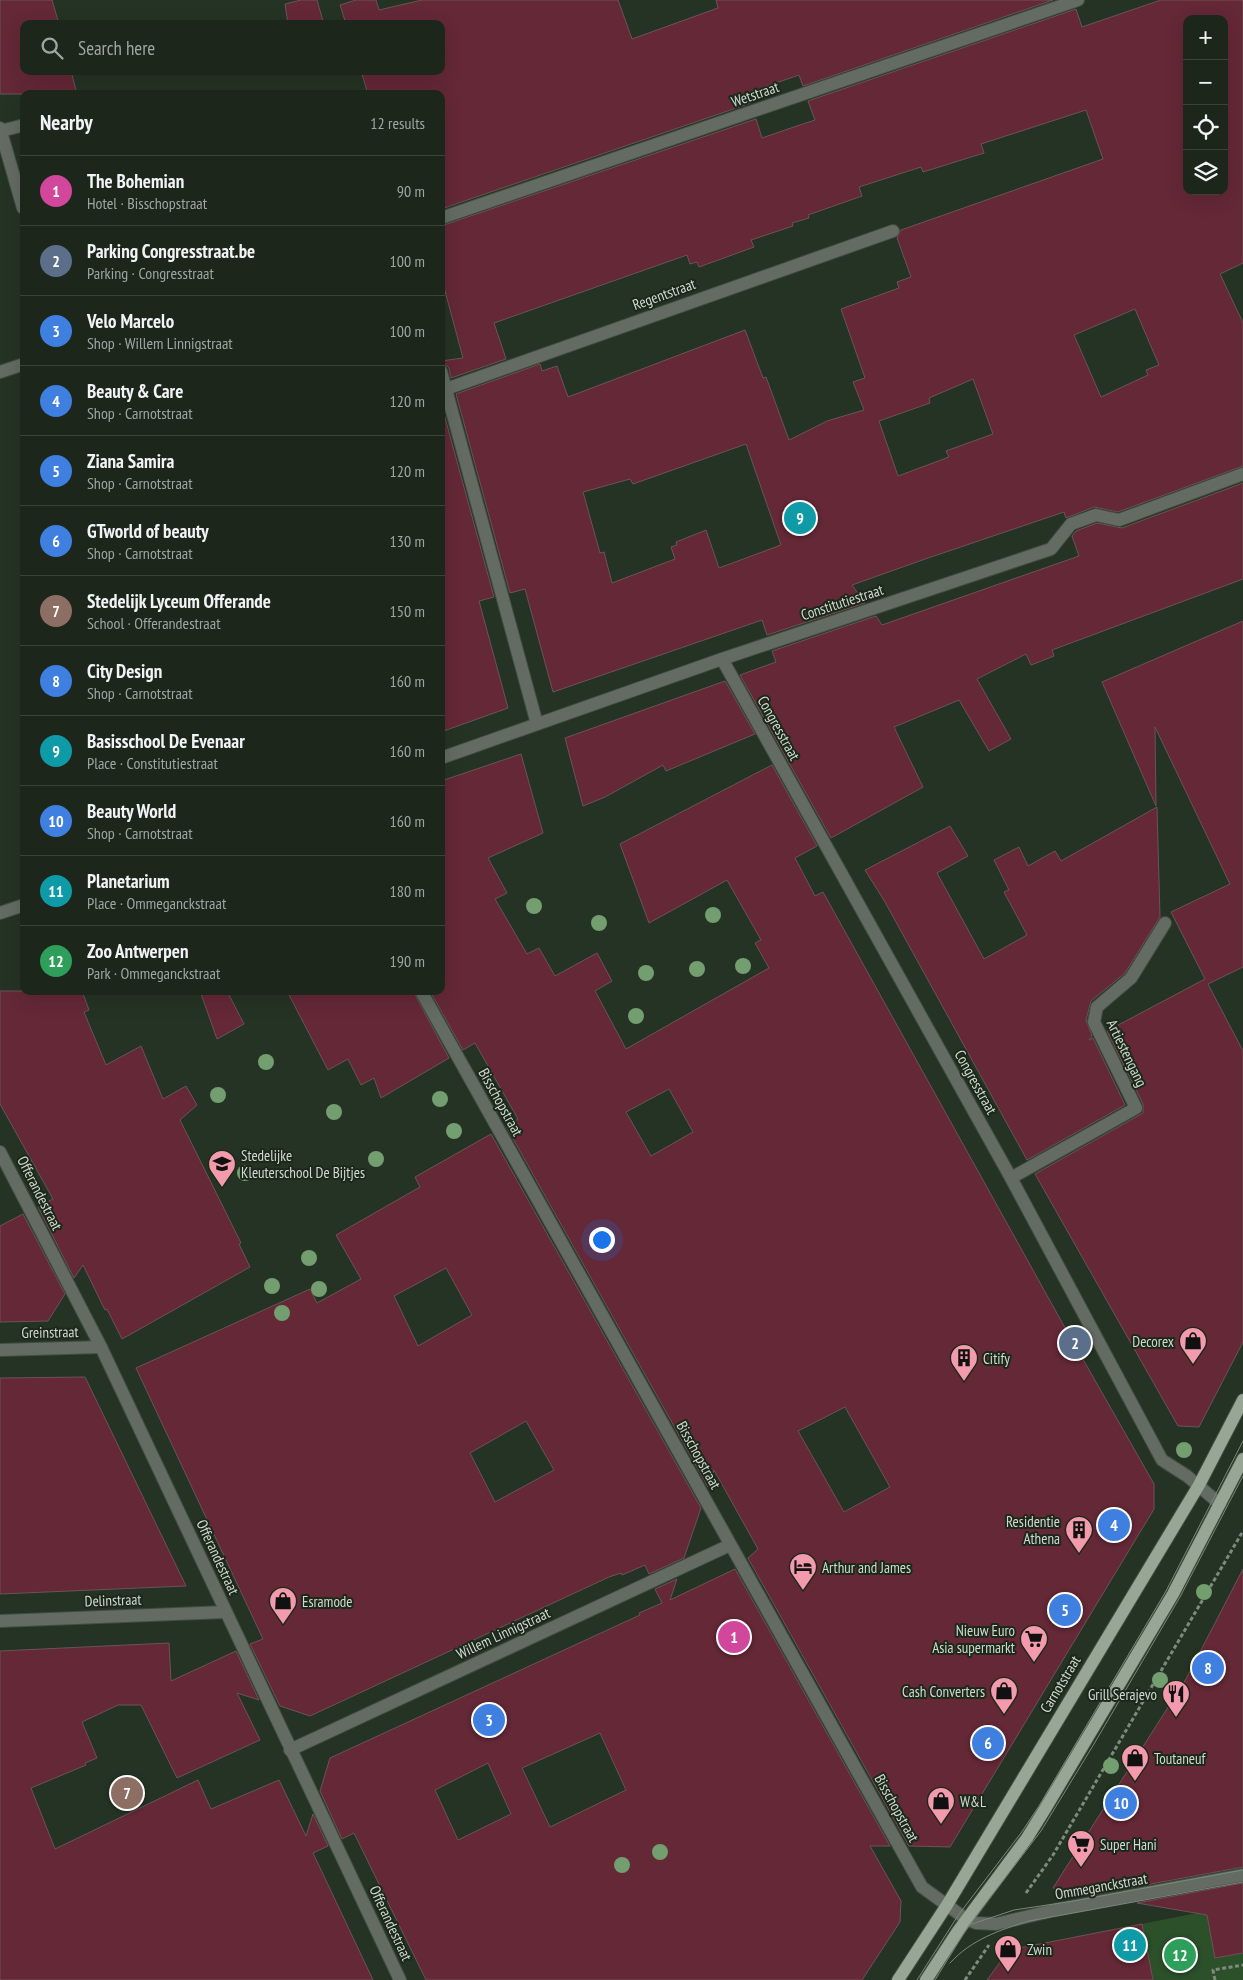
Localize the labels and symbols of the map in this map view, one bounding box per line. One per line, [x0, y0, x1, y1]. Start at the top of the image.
street label: Wetstraat [729, 77, 781, 111]
street label: Regentstraat [630, 274, 698, 314]
pin: 9 [784, 499, 816, 537]
street label: Constitutiestraat [798, 580, 886, 624]
street label: Congresstraat [754, 692, 804, 764]
street label: Artiestengang [1103, 1016, 1151, 1090]
street label: Congresstraat [951, 1046, 1001, 1118]
street label: Bisschopstraat [475, 1065, 527, 1139]
place label: Stedelijke Kleuterschool De Bijtjes [241, 1146, 365, 1182]
school or university icon: Stedelijke Kleuterschool De Bijtjes [207, 1149, 237, 1188]
street label: Offerandestraat [13, 1153, 67, 1233]
your location [589, 1227, 615, 1253]
street label: Greinstraat [21, 1322, 79, 1342]
pin: 2 [1059, 1324, 1091, 1362]
shop icon: Decorex [1178, 1326, 1208, 1365]
place label: Decorex [1132, 1332, 1174, 1351]
building icon: Citify [949, 1343, 979, 1382]
place label: Citify [983, 1349, 1010, 1368]
street label: Bisschopstraat [673, 1418, 725, 1492]
pin: 4 [1098, 1506, 1130, 1544]
place label: Residentie Athena [1006, 1512, 1060, 1548]
building icon: Residentie Athena [1064, 1515, 1094, 1554]
street label: Offerandestraat [192, 1516, 244, 1598]
hotel icon: Arthur and James [788, 1552, 818, 1591]
place label: Arthur and James [822, 1558, 911, 1577]
shop icon: Esramode [268, 1586, 298, 1625]
street label: Delinstraat [84, 1590, 142, 1610]
pin: 5 [1049, 1591, 1081, 1629]
place label: Esramode [302, 1592, 353, 1611]
street label: Willem Linnigstraat [453, 1603, 553, 1663]
pin: 1 [718, 1618, 750, 1656]
place label: Nieuw Euro Asia supermarkt [932, 1621, 1015, 1657]
supermarket icon: Nieuw Euro Asia supermarkt [1019, 1624, 1049, 1663]
pin: 8 [1192, 1649, 1224, 1687]
street label: Carnotstraat [1036, 1652, 1084, 1716]
shop icon: Cash Converters [989, 1676, 1019, 1715]
restaurant icon: Grill Serajevo [1161, 1679, 1191, 1718]
place label: Cash Converters [902, 1682, 985, 1701]
place label: Grill Serajevo [1088, 1685, 1157, 1704]
pin: 3 [473, 1701, 505, 1739]
pin: 6 [972, 1724, 1004, 1762]
shop icon: Toutaneuf [1120, 1743, 1150, 1782]
place label: Toutaneuf [1154, 1749, 1207, 1768]
street label: Bisschopstraat [871, 1771, 923, 1845]
pin: 7 [111, 1774, 143, 1812]
pin: 10 [1105, 1784, 1137, 1822]
shop icon: W&L [926, 1786, 956, 1825]
place label: W&L [960, 1792, 987, 1811]
supermarket icon: Super Hani [1066, 1829, 1096, 1868]
place label: Super Hani [1100, 1835, 1157, 1854]
street label: Ommeganckstraat [1053, 1869, 1149, 1903]
street label: Offerandestraat [365, 1882, 417, 1964]
pin: 11 [1114, 1926, 1146, 1964]
shop icon: Zwin [993, 1934, 1023, 1973]
pin: 12 [1164, 1936, 1196, 1974]
place label: Zwin [1027, 1940, 1052, 1959]

